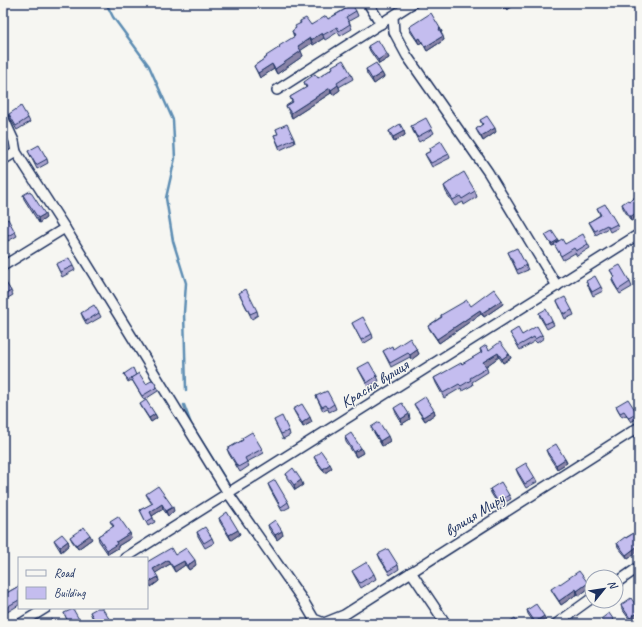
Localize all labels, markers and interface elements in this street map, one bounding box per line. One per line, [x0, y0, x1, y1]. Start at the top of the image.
street label: Красна вулиця [337, 355, 413, 412]
street label: вулиця Миру [441, 488, 509, 541]
legend [18, 557, 148, 609]
text: Road [54, 565, 76, 581]
north arrow [584, 569, 624, 609]
text: N [605, 578, 622, 592]
text: Building [54, 585, 86, 601]

